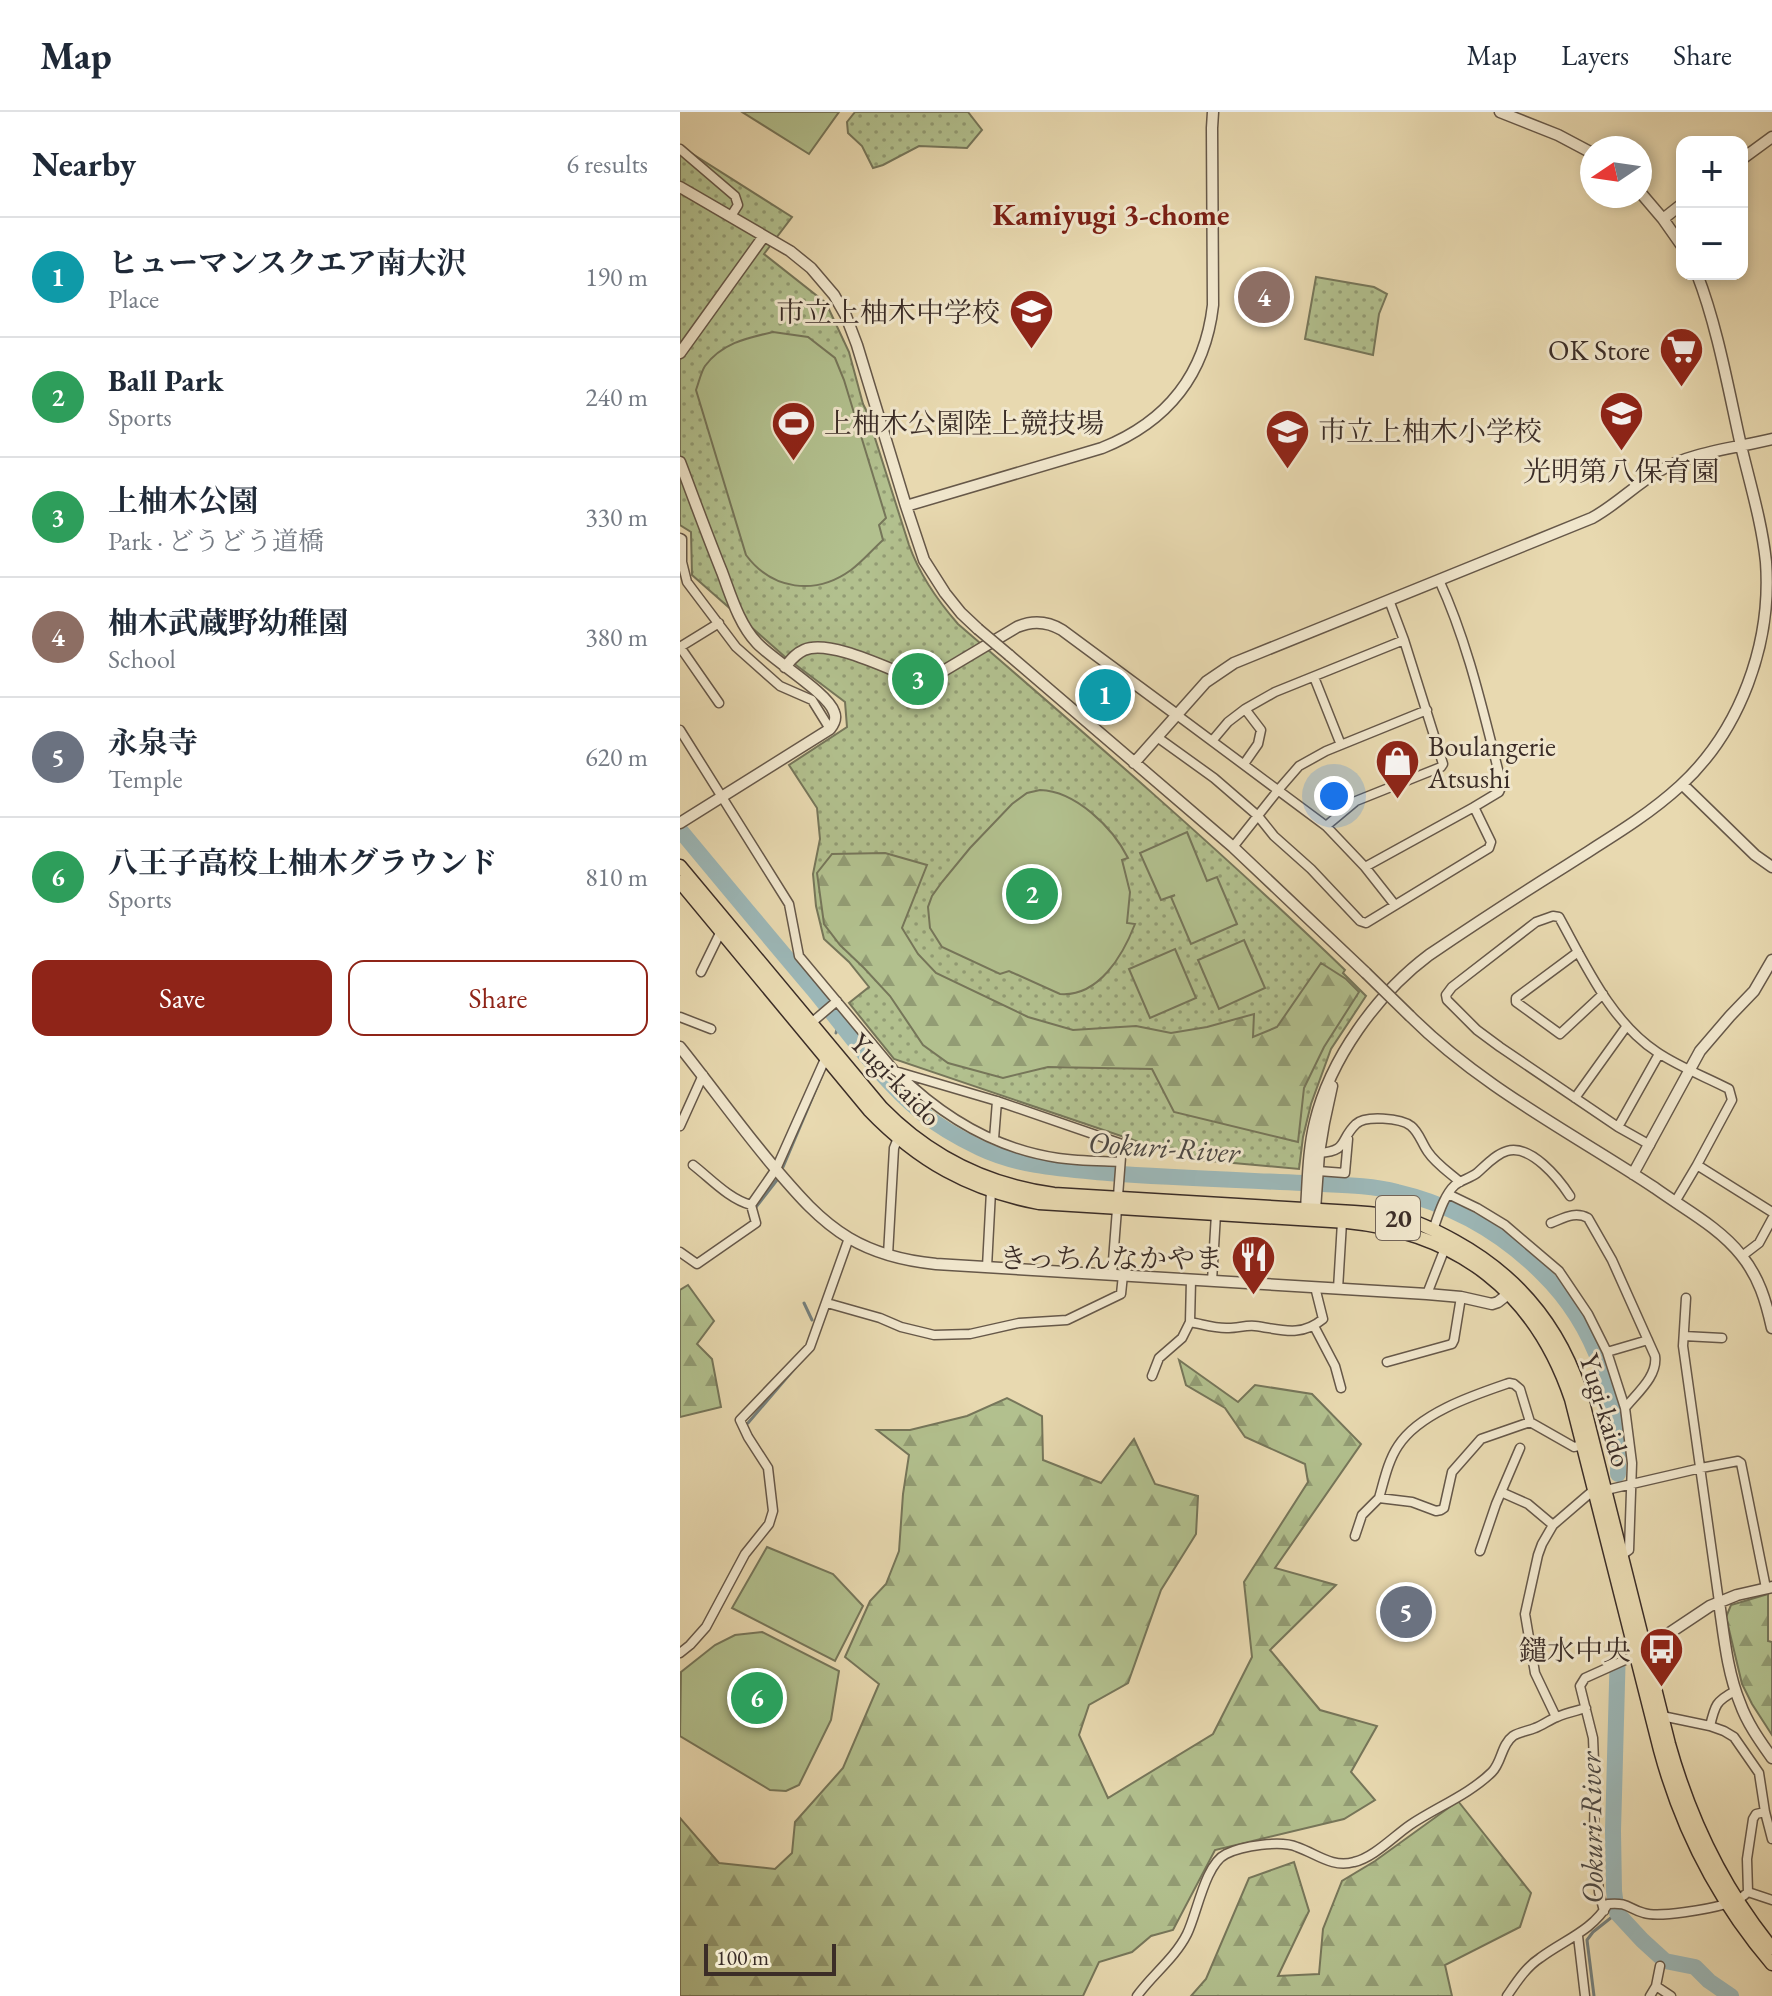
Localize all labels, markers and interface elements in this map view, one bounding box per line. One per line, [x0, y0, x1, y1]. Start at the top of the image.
text: Map [40, 31, 112, 80]
text: Map [1467, 37, 1517, 73]
text: Layers [1561, 37, 1629, 73]
text: Share [1673, 37, 1732, 73]
north arrow [1580, 136, 1652, 208]
map controls [1676, 136, 1748, 280]
button: + [1676, 136, 1748, 208]
text: Nearby [32, 142, 136, 186]
text: 6 results [567, 147, 648, 181]
district label: Kamiyugi 3-chome [992, 195, 1230, 234]
button: − [1676, 208, 1748, 280]
text: ヒューマンスクエア南大沢 [108, 243, 467, 282]
text: 1 [51, 260, 65, 294]
text: 190 m [585, 260, 648, 294]
pin: 4 [1238, 267, 1290, 327]
text: Place [108, 282, 159, 316]
school or university icon: 市立上柚木中学校 [1007, 288, 1055, 351]
place label: 市立上柚木中学校 [776, 294, 1000, 330]
supermarket icon: OK Store [1657, 326, 1705, 389]
place label: OK Store [1548, 332, 1650, 368]
text: Ball Park [108, 361, 224, 400]
text: 2 [51, 380, 65, 414]
text: 240 m [585, 380, 648, 414]
school or university icon: 光明第八保育園 [1597, 390, 1645, 453]
sports icon: 上柚木公園陸上競技場 [769, 399, 817, 462]
text: Sports [108, 400, 172, 434]
place label: 上柚木公園陸上競技場 [824, 405, 1104, 441]
school or university icon: 市立上柚木小学校 [1263, 407, 1311, 470]
place label: 市立上柚木小学校 [1318, 413, 1542, 449]
place label: 光明第八保育園 [1523, 453, 1719, 489]
text: 上柚木公園 [108, 481, 258, 520]
text: 3 [51, 500, 65, 534]
text: 330 m [585, 500, 648, 534]
text: Park · どうどう道橋 [108, 524, 324, 558]
text: 柚木武蔵野幼稚園 [108, 603, 348, 642]
text: 4 [51, 620, 65, 654]
text: 380 m [585, 620, 648, 654]
text: School [108, 642, 176, 676]
pin: 3 [892, 649, 944, 709]
pin: 1 [1079, 665, 1131, 725]
text: 永泉寺 [108, 723, 198, 762]
place label: Boulangerie Atsushi [1427, 728, 1556, 796]
shop icon: Boulangerie Atsushi [1373, 738, 1421, 801]
text: 5 [51, 740, 65, 774]
text: 620 m [585, 740, 648, 774]
text: Temple [108, 762, 183, 796]
your location [1314, 776, 1354, 816]
text: 八王子高校上柚木グラウンド [108, 843, 498, 882]
text: 6 [51, 860, 65, 894]
text: 810 m [585, 860, 648, 894]
pin: 2 [1006, 864, 1058, 924]
text: Sports [108, 882, 172, 916]
button: Save [32, 960, 332, 1036]
button: Share [348, 960, 648, 1036]
street label: Yugi-kaido [842, 1024, 950, 1134]
water label: Ookuri-River [1087, 1122, 1243, 1172]
road number: 20 [1376, 1196, 1420, 1240]
restaurant icon: きっちんなかやま [1230, 1234, 1278, 1297]
place label: きっちんなかやま [999, 1240, 1223, 1276]
street label: Yugi-kaido [1572, 1349, 1640, 1471]
pin: 5 [1380, 1582, 1432, 1642]
bus stop icon: 鑓水中央 [1638, 1626, 1686, 1689]
place label: 鑓水中央 [1519, 1632, 1631, 1668]
pin: 6 [731, 1668, 783, 1728]
water label: Ookuri-River [1570, 1750, 1612, 1904]
scale bar [704, 1940, 836, 1976]
text: 100 m [716, 1943, 769, 1972]

